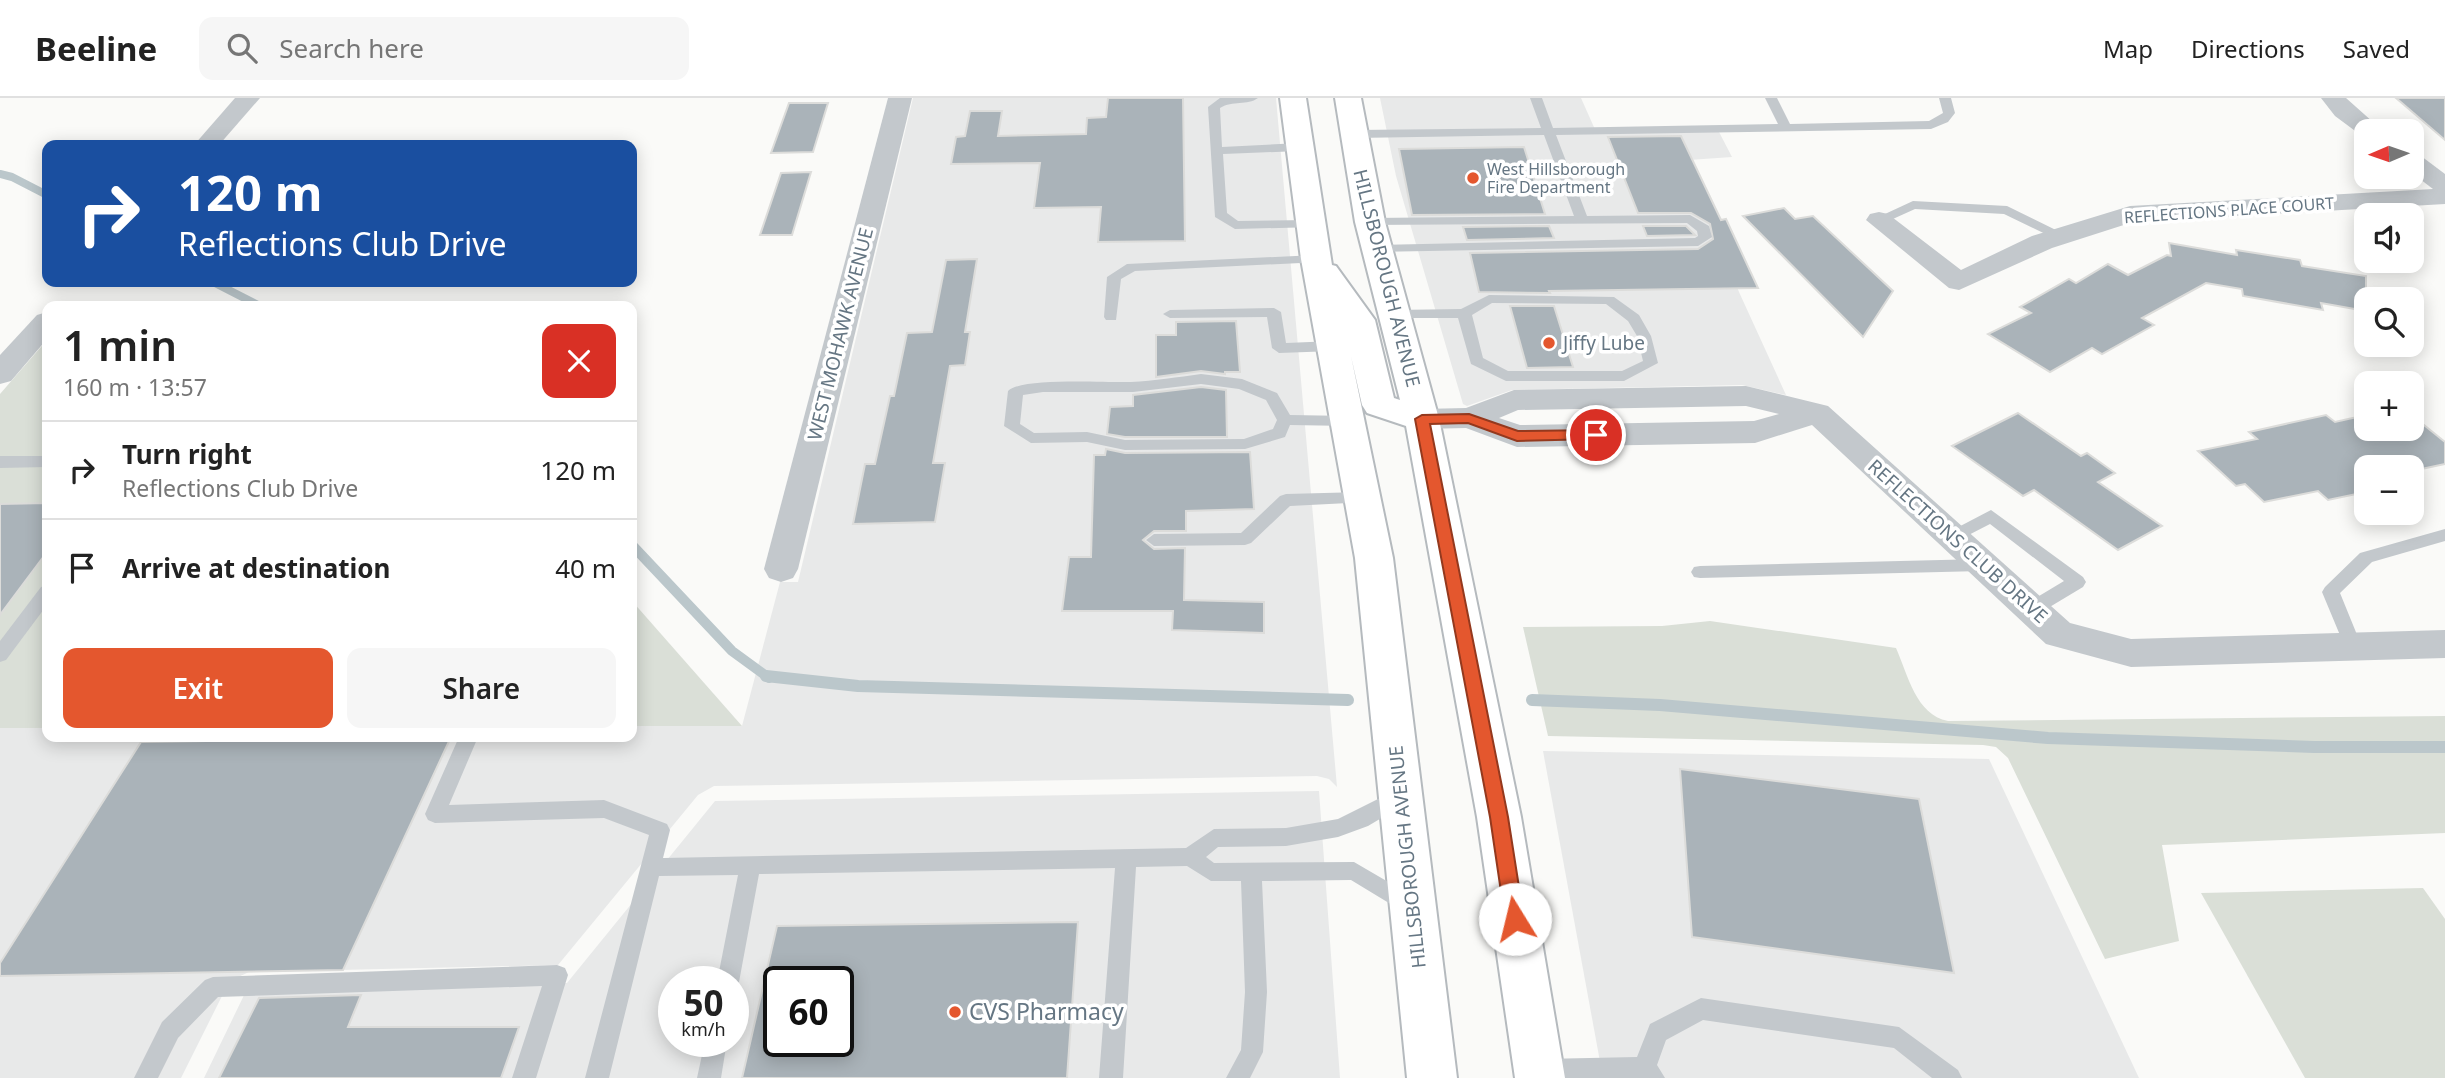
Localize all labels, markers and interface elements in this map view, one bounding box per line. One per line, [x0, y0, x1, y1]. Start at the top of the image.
search box [199, 17, 689, 80]
text: Beeline [35, 26, 157, 71]
icon: search [223, 29, 261, 67]
text: Search here [279, 30, 424, 66]
text: Map [2103, 32, 2153, 65]
text: Directions [2191, 32, 2305, 65]
text: Saved [2343, 32, 2410, 65]
north arrow [2354, 119, 2424, 189]
map controls [2354, 119, 2424, 525]
place label: West Hillsborough Fire Department [1487, 158, 1625, 198]
text: 120 m [178, 159, 323, 225]
street label: HILLSBOROUGH AVENUE [1347, 166, 1427, 390]
icon: right [63, 168, 154, 259]
marker: West Hillsborough Fire Department [1465, 170, 1481, 186]
street label: REFLECTIONS PLACE COURT [2123, 192, 2335, 228]
button: sound [2354, 203, 2424, 273]
text: Reflections Club Drive [178, 222, 507, 265]
street label: WEST MOHAWK AVENUE [801, 225, 879, 443]
button: search [2354, 287, 2424, 357]
text: 1 min [63, 316, 177, 373]
button: close [542, 324, 616, 398]
place label: Jiffy Lube [1561, 330, 1645, 356]
marker: Jiffy Lube [1541, 335, 1557, 351]
text: 160 m · 13:57 [63, 371, 207, 403]
button: + [2354, 371, 2424, 441]
pin [1566, 405, 1626, 465]
icon: arrive [1577, 416, 1615, 454]
text: Turn right [122, 436, 252, 472]
icon: right [63, 451, 101, 489]
text: 120 m [540, 452, 616, 488]
street label: REFLECTIONS CLUB DRIVE [1863, 453, 2053, 629]
button: − [2354, 455, 2424, 525]
text: Reflections Club Drive [122, 472, 358, 504]
icon: arrive [63, 549, 101, 587]
text: Arrive at destination [122, 550, 391, 586]
text: 40 m [555, 550, 616, 586]
button: Exit [63, 648, 333, 728]
button: Share [347, 648, 616, 728]
street label: HILLSBOROUGH AVENUE [1382, 744, 1432, 970]
position arrow [1478, 882, 1552, 956]
speed limit sign: 60 [763, 966, 854, 1057]
text: 50 [683, 979, 724, 1026]
place label: CVS Pharmacy [969, 995, 1124, 1027]
marker: CVS Pharmacy [947, 1004, 963, 1020]
text: km/h [681, 1017, 726, 1041]

